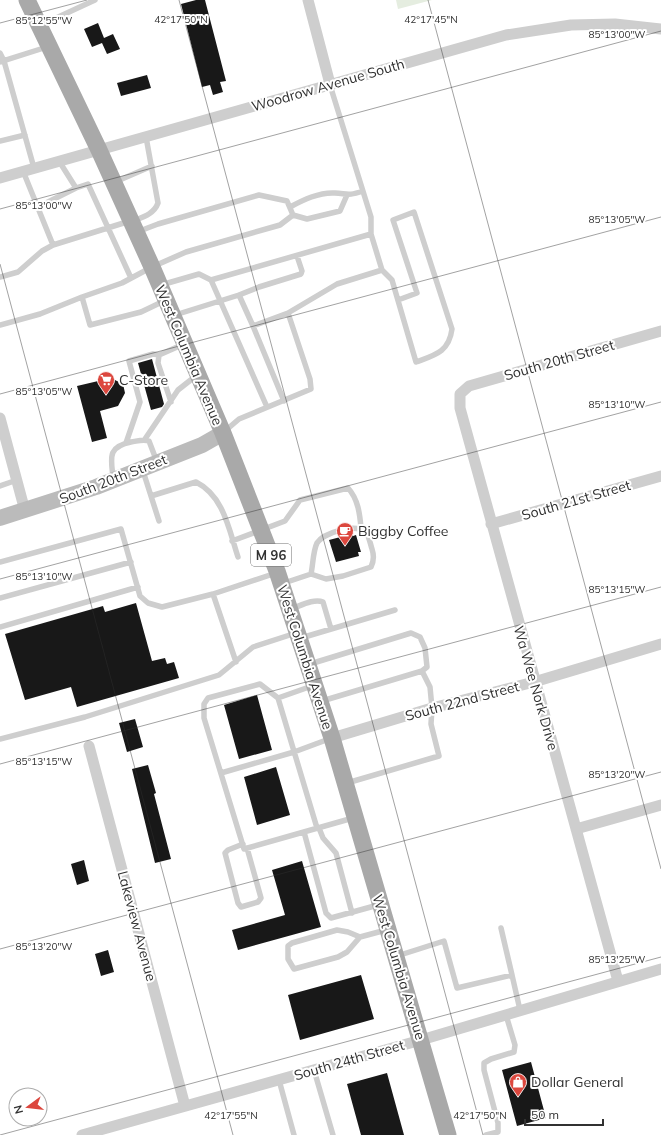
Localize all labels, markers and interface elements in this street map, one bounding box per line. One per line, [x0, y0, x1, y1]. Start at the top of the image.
text: 42°17'50"N [154, 13, 208, 26]
text: 42°17'45"N [404, 13, 458, 26]
text: 85°12'55"W [16, 14, 72, 27]
text: 85°13'00"W [589, 28, 645, 41]
street label: Woodrow Avenue South [250, 55, 406, 115]
text: 85°13'00"W [16, 199, 72, 212]
text: 85°13'05"W [589, 213, 645, 226]
street label: West Columbia Avenue [151, 282, 227, 428]
street label: South 20th Street [502, 336, 616, 384]
supermarket icon: C-Store [96, 370, 116, 395]
place label: C-Store [119, 371, 168, 389]
text: 85°13'05"W [16, 385, 72, 398]
text: 85°13'10"W [589, 398, 645, 411]
street label: South 20th Street [57, 450, 169, 508]
street label: South 21st Street [519, 476, 633, 524]
cafe icon: Biggby Coffee [335, 521, 355, 546]
place label: Biggby Coffee [358, 522, 448, 540]
road number: M 96 [251, 544, 291, 566]
text: 85°13'10"W [16, 570, 72, 583]
street label: West Columbia Avenue [273, 582, 337, 732]
text: 85°13'15"W [589, 583, 645, 596]
street label: Wa Wee Nork Drive [510, 624, 562, 752]
street label: South 22nd Street [403, 677, 521, 725]
text: 85°13'15"W [16, 755, 72, 768]
text: 85°13'20"W [589, 768, 645, 781]
street label: Lakeview Avenue [114, 869, 160, 983]
street label: West Columbia Avenue [368, 892, 430, 1042]
text: 85°13'20"W [16, 940, 72, 953]
text: 85°13'25"W [589, 953, 645, 966]
street label: South 24th Street [292, 1036, 406, 1084]
shop icon: Dollar General [508, 1072, 528, 1097]
place label: Dollar General [531, 1073, 624, 1091]
north arrow [8, 1087, 48, 1127]
scale bar [525, 1101, 603, 1127]
text: N [11, 1104, 26, 1115]
text: 50 m [531, 1107, 559, 1122]
text: 42°17'55"N [204, 1109, 258, 1122]
text: 42°17'50"N [453, 1109, 507, 1122]

